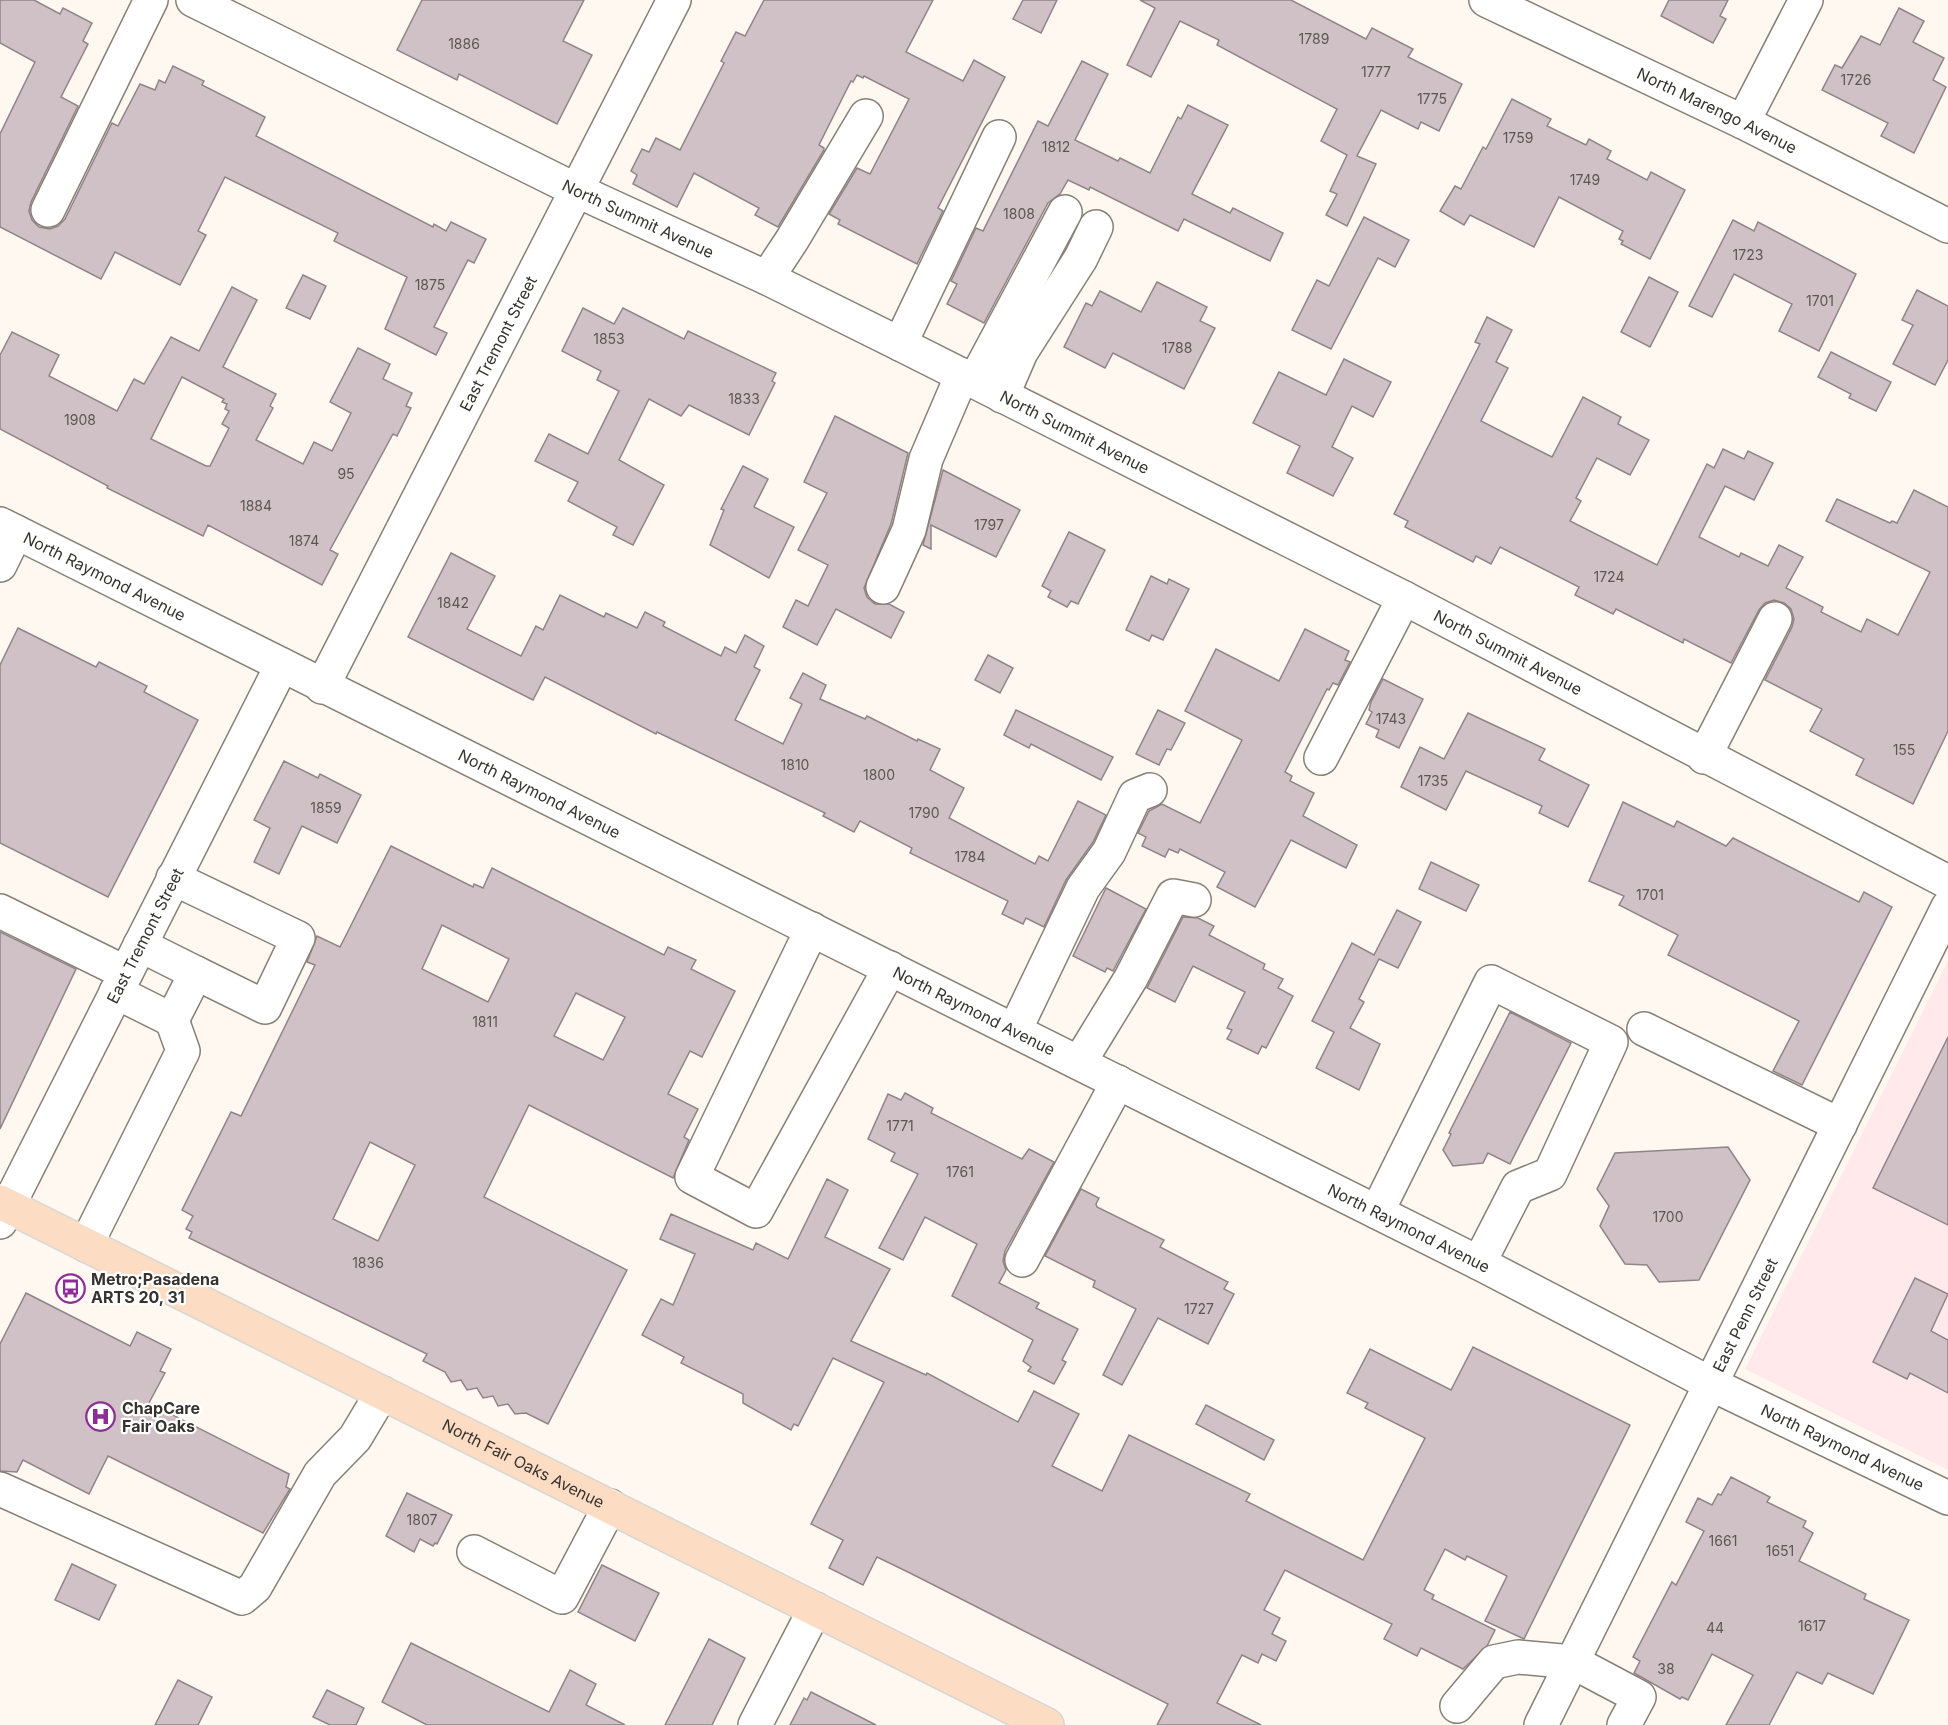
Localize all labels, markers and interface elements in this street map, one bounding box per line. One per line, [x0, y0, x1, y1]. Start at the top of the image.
house number: 1789 [1299, 30, 1329, 47]
house number: 1886 [448, 35, 480, 52]
house number: 1777 [1361, 63, 1391, 80]
street label: North Marengo Avenue [1634, 63, 1800, 158]
house number: 1726 [1841, 71, 1871, 88]
house number: 1775 [1417, 90, 1447, 107]
house number: 1759 [1503, 129, 1533, 146]
house number: 1812 [1042, 138, 1070, 155]
house number: 1749 [1570, 171, 1600, 188]
street label: North Summit Avenue [559, 175, 717, 262]
house number: 1808 [1003, 205, 1035, 222]
house number: 1723 [1733, 246, 1763, 263]
street label: East Tremont Street [455, 272, 541, 414]
house number: 1875 [415, 276, 445, 293]
house number: 1701 [1806, 292, 1834, 309]
house number: 1853 [593, 330, 625, 347]
house number: 1788 [1162, 339, 1192, 356]
street label: North Summit Avenue [997, 386, 1153, 478]
house number: 1833 [728, 390, 760, 407]
house number: 1908 [64, 411, 96, 428]
house number: 95 [337, 465, 355, 482]
house number: 1884 [240, 497, 272, 514]
house number: 1797 [974, 516, 1004, 533]
street label: North Raymond Avenue [20, 527, 189, 625]
house number: 1874 [289, 532, 319, 549]
house number: 1724 [1594, 568, 1624, 585]
house number: 1842 [437, 594, 469, 611]
street label: North Summit Avenue [1430, 605, 1586, 699]
house number: 1743 [1376, 710, 1406, 727]
house number: 155 [1893, 741, 1915, 758]
street label: North Raymond Avenue [455, 745, 624, 842]
house number: 1810 [781, 756, 809, 773]
house number: 1800 [863, 766, 895, 783]
house number: 1735 [1418, 772, 1448, 789]
house number: 1859 [310, 799, 342, 816]
house number: 1790 [909, 804, 940, 821]
house number: 1784 [954, 848, 986, 865]
street label: East Tremont Street [102, 865, 188, 1007]
house number: 1701 [1636, 886, 1664, 903]
street label: North Raymond Avenue [890, 962, 1059, 1060]
house number: 1811 [472, 1013, 498, 1030]
house number: 1771 [886, 1117, 914, 1134]
house number: 1761 [946, 1163, 974, 1180]
street label: North Raymond Avenue [1325, 1179, 1493, 1277]
house number: 1700 [1652, 1208, 1684, 1225]
house number: 1836 [352, 1254, 384, 1271]
street label: East Penn Street [1708, 1255, 1782, 1375]
place label: Metro;Pasadena ARTS 20, 31 [91, 1269, 219, 1307]
bus stop icon: Metro;Pasadena ARTS 20, 31 [54, 1272, 86, 1304]
house number: 1727 [1184, 1300, 1214, 1317]
place label: ChapCare Fair Oaks [122, 1398, 200, 1436]
street label: North Raymond Avenue [1758, 1400, 1927, 1495]
hospital icon: ChapCare Fair Oaks [85, 1401, 117, 1433]
street label: North Fair Oaks Avenue [439, 1415, 608, 1512]
house number: 1807 [407, 1511, 437, 1528]
house number: 1661 [1709, 1532, 1737, 1549]
house number: 1651 [1766, 1542, 1794, 1559]
house number: 1617 [1798, 1617, 1826, 1634]
house number: 44 [1706, 1619, 1724, 1636]
house number: 38 [1657, 1660, 1675, 1677]

